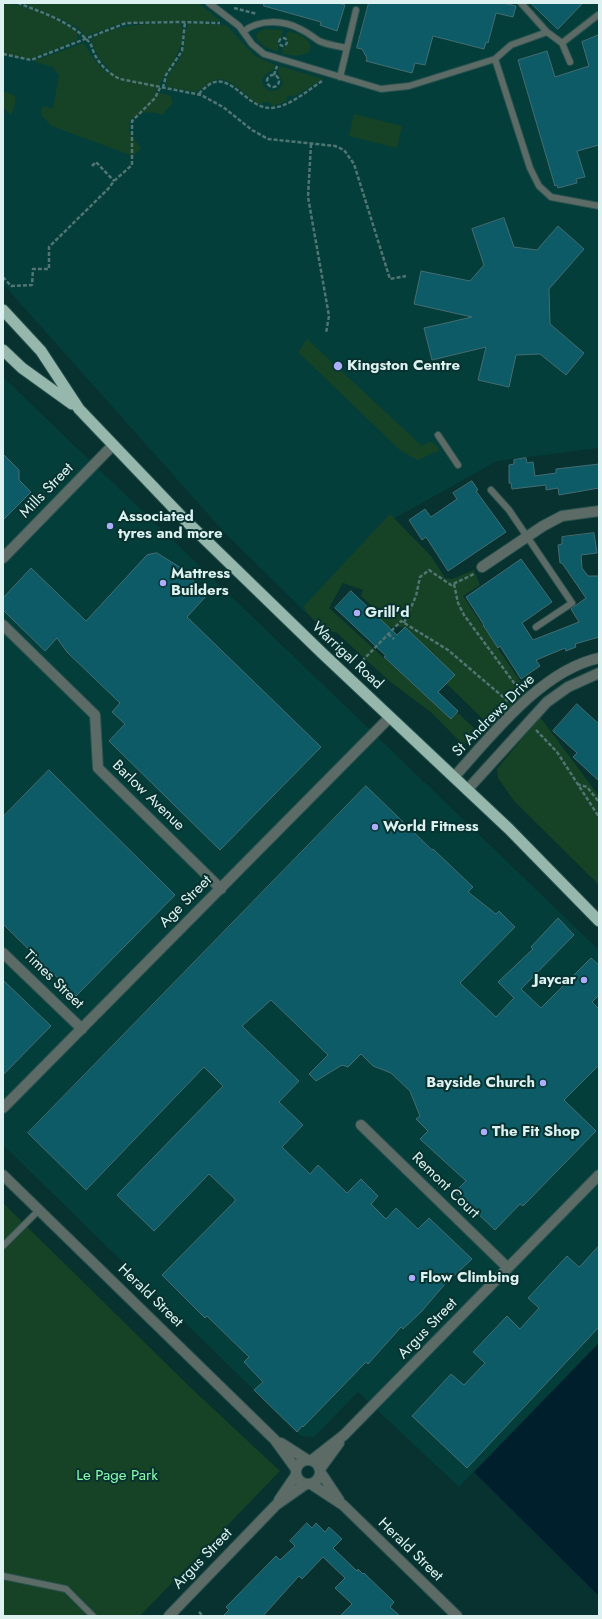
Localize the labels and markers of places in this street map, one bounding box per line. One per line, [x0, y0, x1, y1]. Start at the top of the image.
place label: Kingston Centre [347, 357, 460, 375]
marker: Kingston Centre [332, 360, 344, 372]
place label: Associated tyres and more [118, 508, 223, 543]
marker: Associated tyres and more [105, 521, 115, 531]
place label: Mattress Builders [171, 565, 230, 600]
marker: Mattress Builders [158, 578, 168, 588]
place label: Grill'd [365, 604, 409, 622]
marker: Grill'd [352, 608, 362, 618]
place label: World Fitness [383, 818, 479, 836]
marker: World Fitness [370, 822, 380, 832]
place label: Jaycar [534, 971, 576, 989]
marker: Jaycar [579, 975, 589, 985]
place label: Bayside Church [426, 1074, 535, 1092]
marker: Bayside Church [538, 1078, 548, 1088]
place label: The Fit Shop [492, 1123, 580, 1141]
marker: The Fit Shop [479, 1127, 489, 1137]
place label: Flow Climbing [420, 1269, 519, 1287]
marker: Flow Climbing [407, 1273, 417, 1283]

